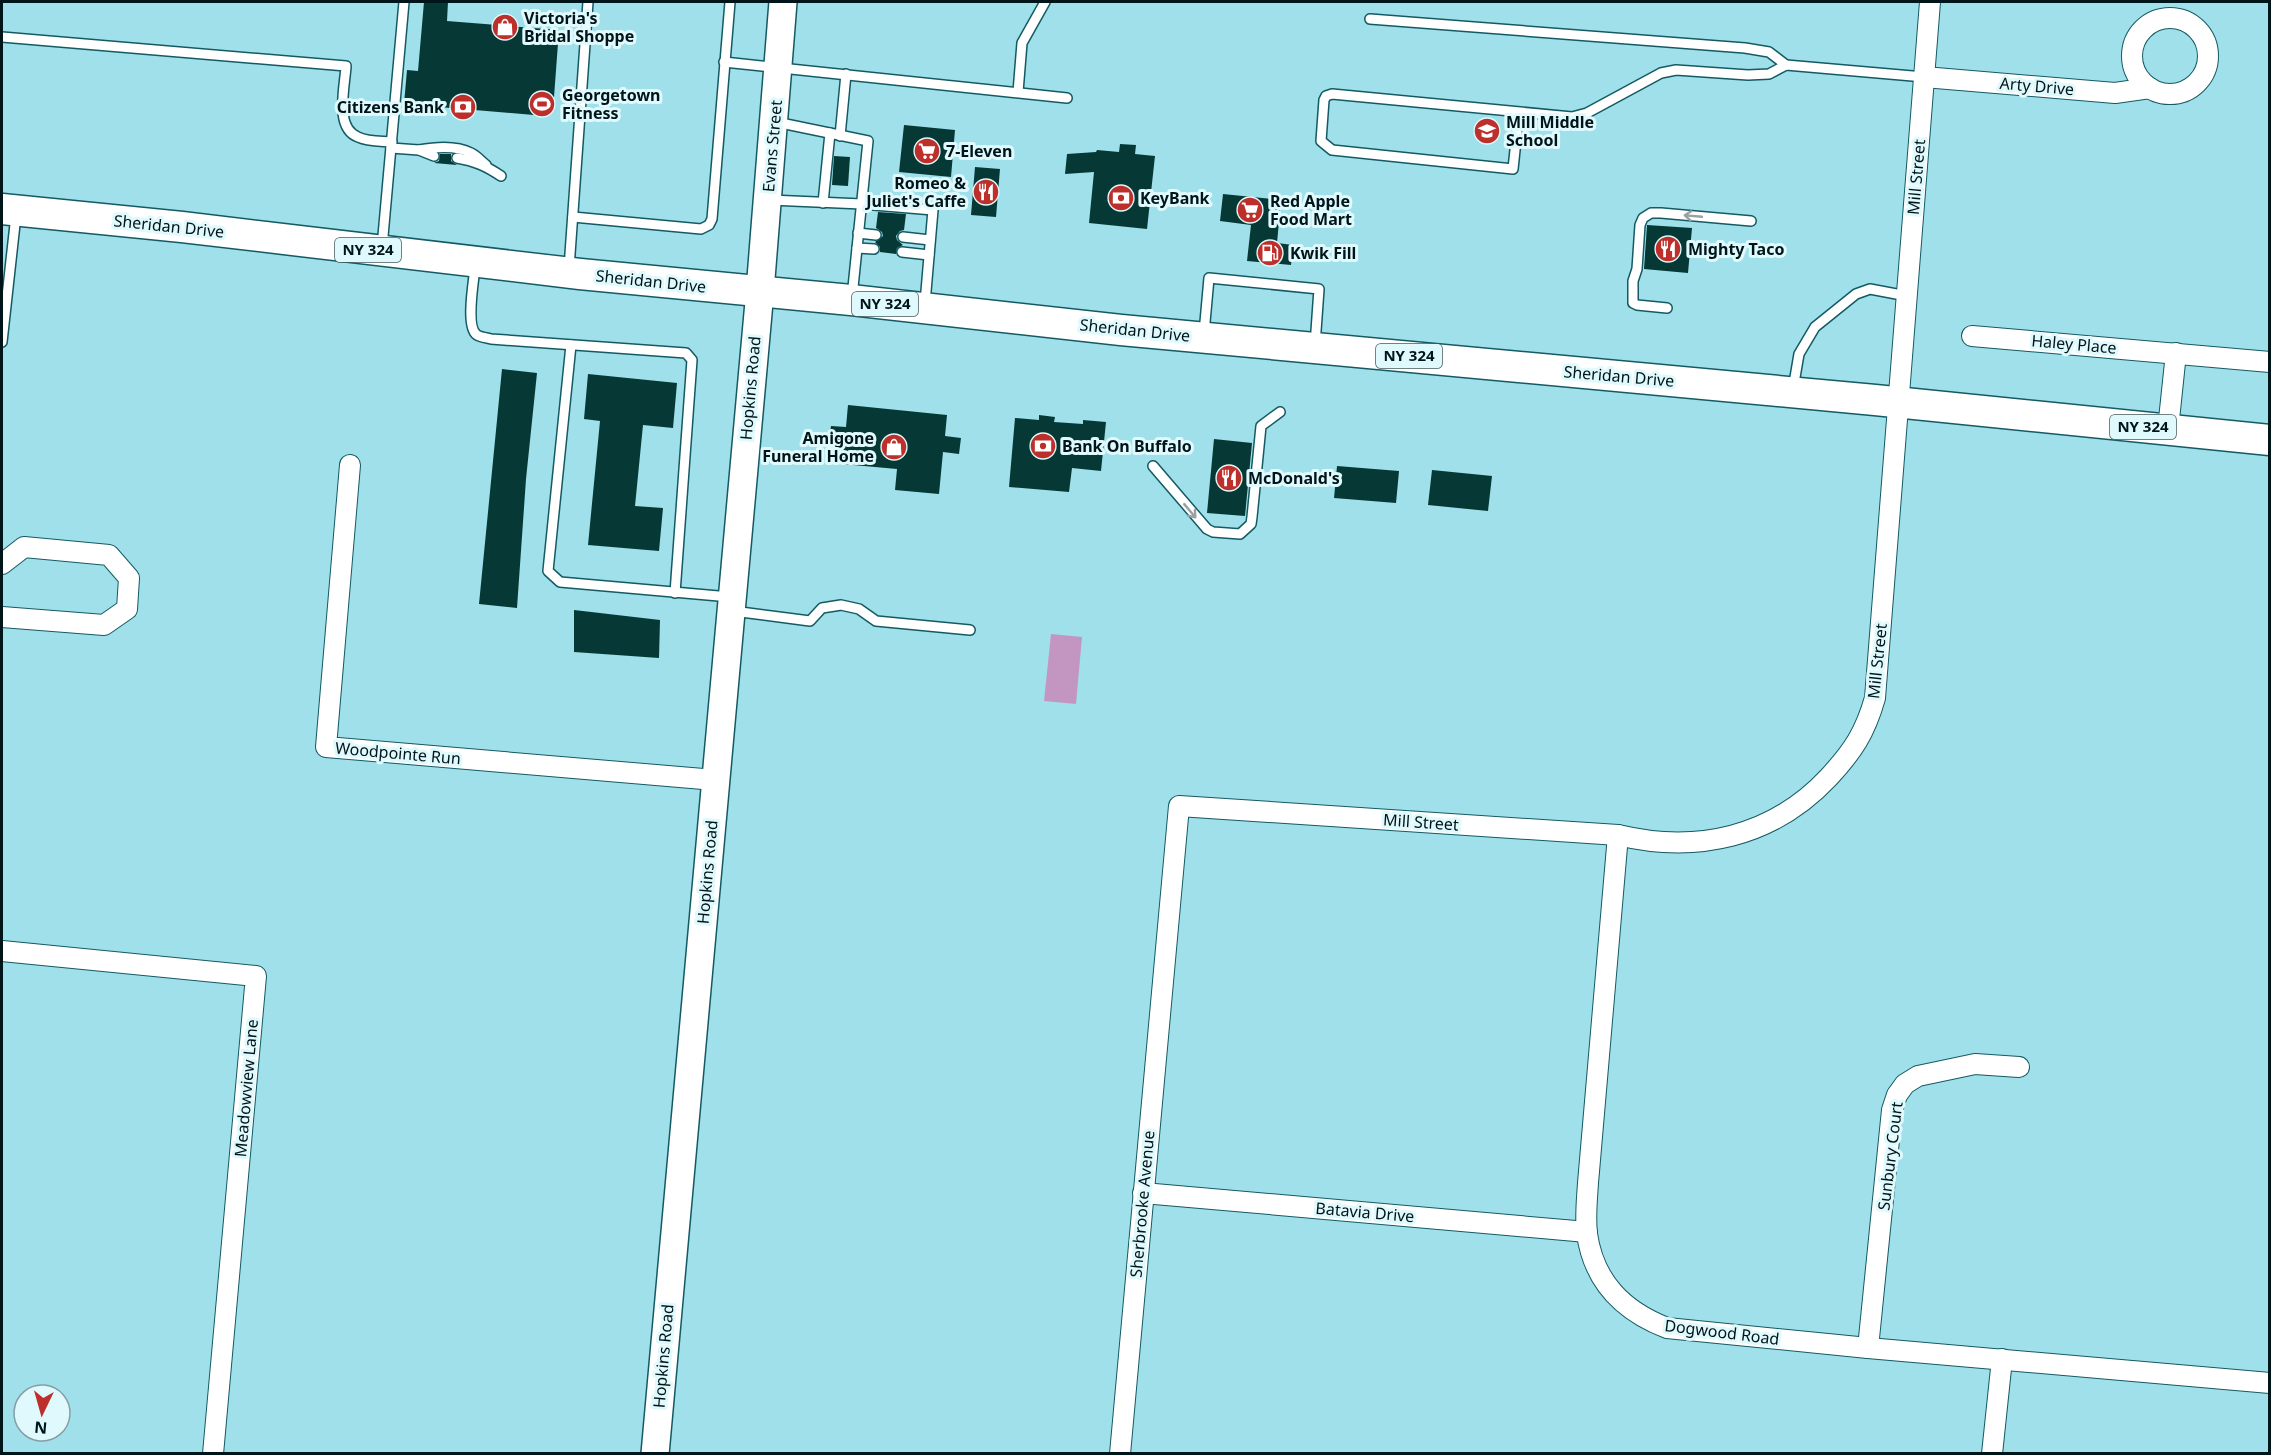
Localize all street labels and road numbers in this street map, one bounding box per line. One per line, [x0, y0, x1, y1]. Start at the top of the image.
street label: Arty Drive [1999, 72, 2075, 100]
street label: Evans Street [757, 99, 787, 193]
street label: Mill Street [1902, 138, 1930, 216]
street label: Sheridan Drive [113, 209, 225, 243]
road number: NY 324 [335, 238, 401, 262]
street label: Sheridan Drive [595, 264, 707, 298]
road number: NY 324 [852, 292, 918, 316]
street label: Sheridan Drive [1079, 313, 1191, 347]
street label: Haley Place [2030, 329, 2118, 359]
street label: Hopkins Road [735, 335, 765, 441]
road number: NY 324 [1376, 344, 1442, 368]
street label: Sheridan Drive [1563, 360, 1675, 392]
road number: NY 324 [2110, 415, 2176, 439]
street label: Mill Street [1862, 622, 1892, 700]
street label: Woodpointe Run [334, 737, 462, 769]
street label: Mill Street [1382, 808, 1460, 836]
street label: Hopkins Road [692, 819, 722, 925]
street label: Meadowview Lane [229, 1018, 263, 1158]
street label: Sunbury Court [1872, 1100, 1908, 1212]
street label: Sherbrooke Avenue [1125, 1129, 1159, 1279]
street label: Batavia Drive [1315, 1197, 1415, 1227]
street label: Hopkins Road [648, 1303, 678, 1409]
street label: Dogwood Road [1663, 1314, 1781, 1350]

